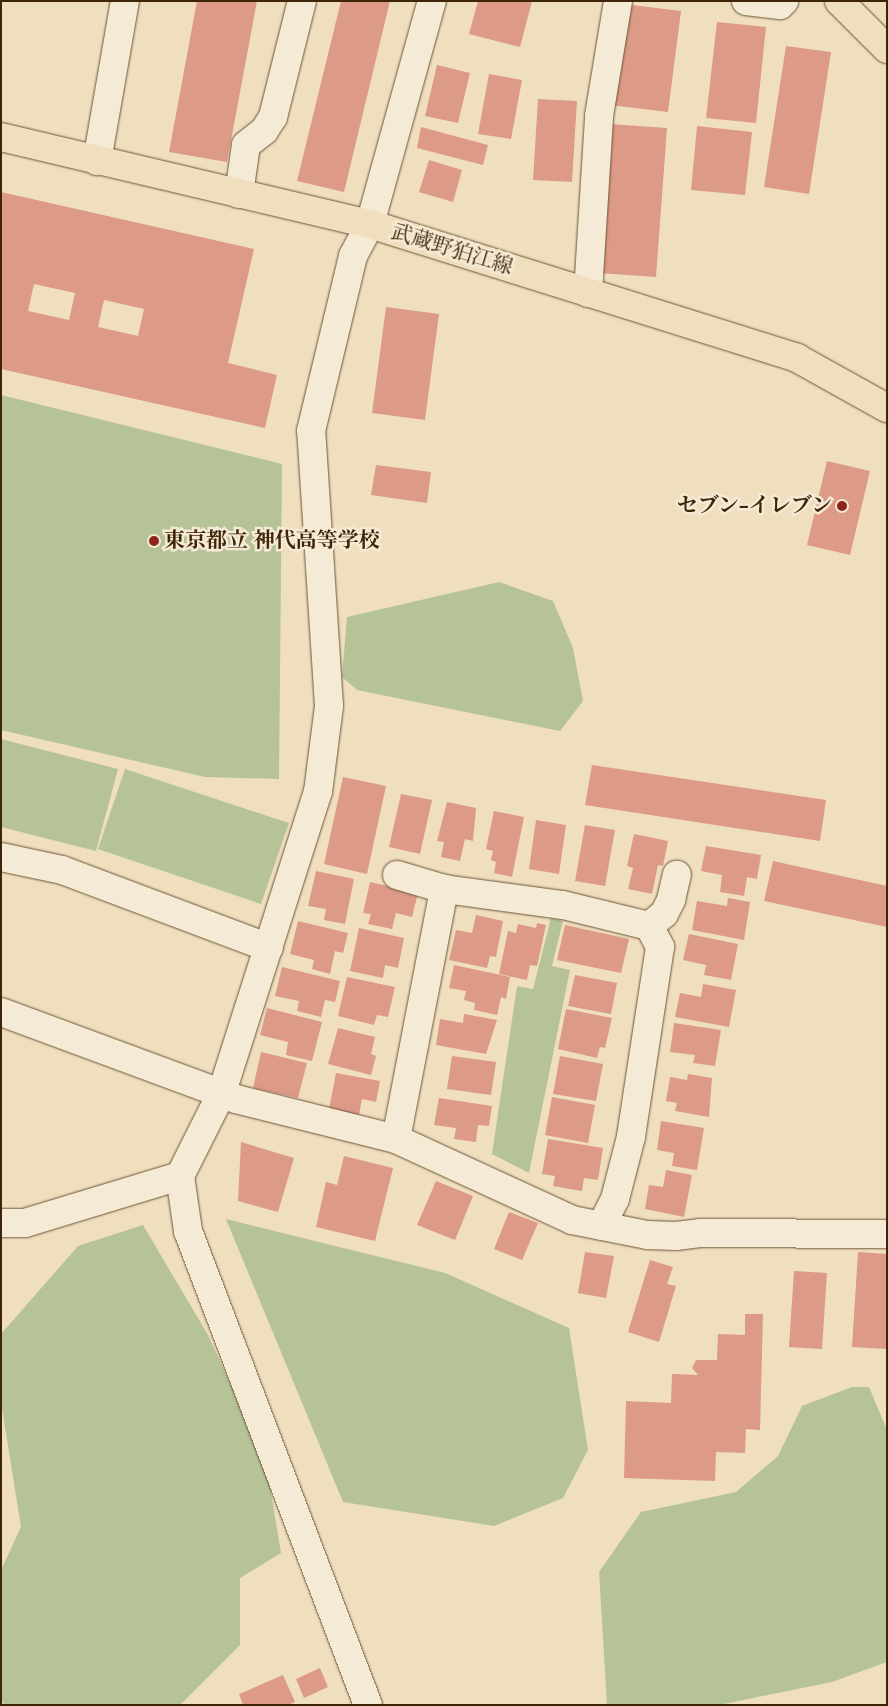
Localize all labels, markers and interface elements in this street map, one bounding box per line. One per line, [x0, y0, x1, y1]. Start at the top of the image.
street label: 武蔵野狛江線 [388, 220, 516, 280]
place label: セブン-イレブン [675, 493, 832, 519]
marker: セブン-イレブン [836, 500, 848, 512]
place label: 東京都立 神代高等学校 [164, 528, 380, 554]
marker: 東京都立 神代高等学校 [148, 535, 160, 547]

